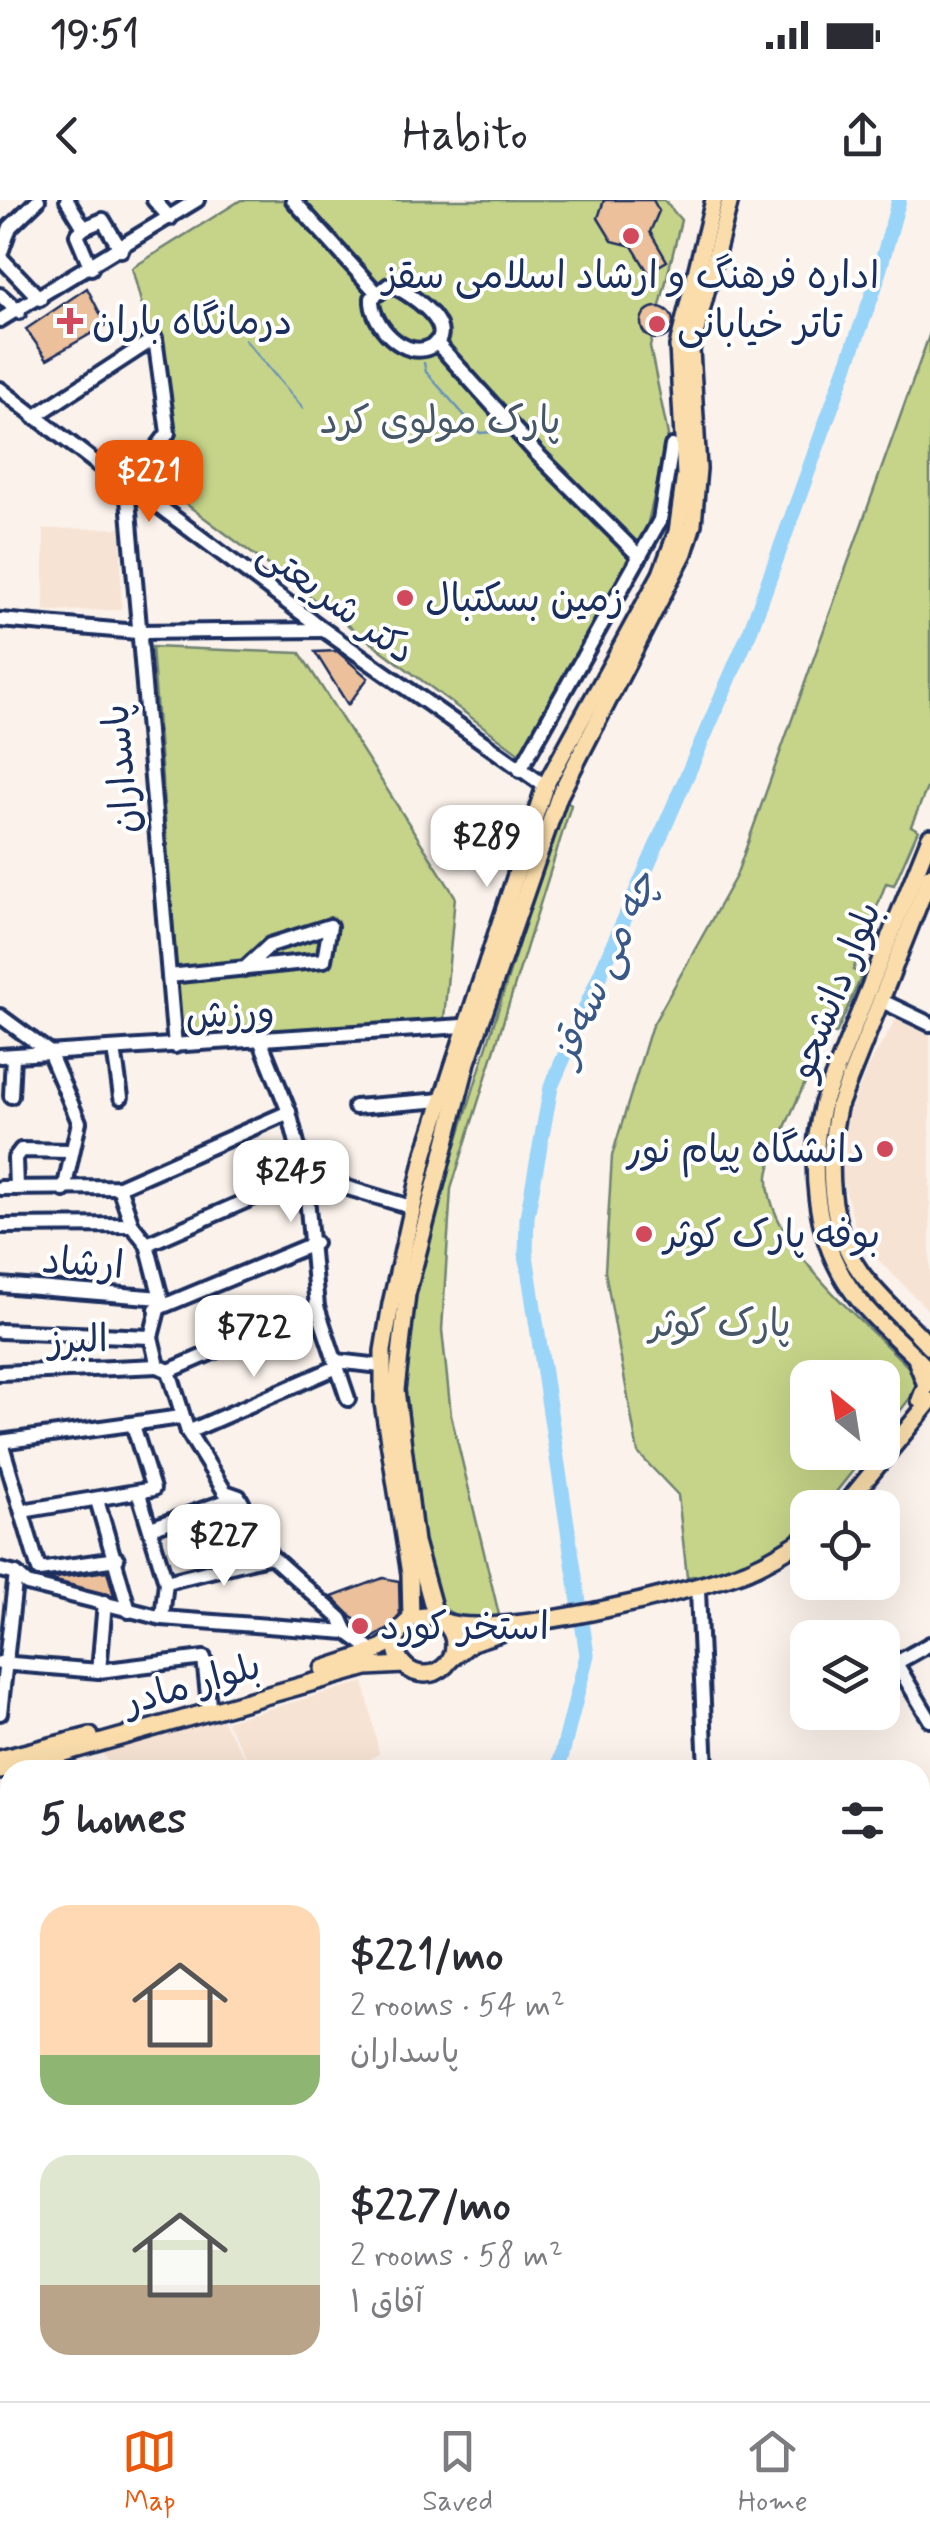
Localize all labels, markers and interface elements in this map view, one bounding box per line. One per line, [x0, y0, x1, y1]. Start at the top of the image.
text: 19:51 [50, 11, 139, 60]
text: Habito [402, 106, 528, 165]
icon: back [40, 108, 95, 163]
icon: share [835, 108, 890, 163]
marker: اداره فرهنگ و ارشاد اسلامی سقز [620, 225, 642, 247]
place label: اداره فرهنگ و ارشاد اسلامی سقز [380, 253, 879, 302]
place label: درمانگاه باران [92, 299, 293, 348]
place label: تاتر خیابانی [677, 302, 843, 351]
marker: درمانگاه باران [57, 308, 83, 334]
marker: تاتر خیابانی [646, 313, 668, 335]
park label: پارک مولوی کرد [319, 398, 561, 447]
pin: $221 [90, 440, 208, 525]
text: $221 [117, 451, 181, 493]
street label: دکتر شریعتی [247, 530, 424, 677]
place label: زمین بسکتبال [425, 576, 624, 625]
marker: زمین بسکتبال [394, 587, 416, 609]
street label: پاسداران [92, 702, 153, 836]
pin: $289 [428, 805, 546, 890]
text: $289 [453, 816, 521, 858]
water label: چە می سەقز [538, 863, 672, 1078]
street label: بلوار دانشجو [778, 895, 894, 1089]
street label: ورزش [184, 989, 276, 1042]
place label: دانشگاه پیام نور [625, 1127, 865, 1178]
marker: دانشگاه پیام نور [874, 1138, 896, 1160]
pin: $245 [232, 1140, 350, 1225]
text: $245 [255, 1151, 327, 1193]
place label: بوفه پارک کوثر [661, 1212, 880, 1261]
marker: بوفه پارک کوثر [633, 1223, 655, 1245]
street label: ارشاد [40, 1237, 125, 1292]
pin: $722 [195, 1295, 313, 1380]
park label: پارک کوثر [646, 1301, 791, 1350]
text: $722 [217, 1306, 291, 1348]
street label: البرز [44, 1316, 109, 1367]
north arrow [790, 1360, 900, 1470]
map controls [790, 1360, 900, 1730]
button: locate [790, 1490, 900, 1600]
pin: $227 [165, 1504, 283, 1589]
text: $227 [189, 1515, 259, 1557]
place label: استخر کورد [380, 1604, 549, 1653]
marker: استخر کورد [349, 1615, 371, 1637]
button: layers [790, 1620, 900, 1730]
street label: بلوار مادر [116, 1643, 267, 1729]
text: 5 homes [40, 1793, 186, 1848]
icon: filters [835, 1793, 890, 1848]
text: $221/mo [350, 1930, 504, 1985]
icon: home [120, 1945, 240, 2065]
text: 2 rooms · 54 m² [350, 1985, 565, 2027]
text: پاسداران [350, 2032, 459, 2074]
text: $227/mo [350, 2180, 511, 2235]
icon: home [120, 2195, 240, 2315]
text: 2 rooms · 58 m² [350, 2235, 563, 2277]
text: آفاق ۱ [350, 2282, 423, 2324]
tab: Map [122, 2424, 177, 2521]
tab: Saved [422, 2424, 493, 2521]
tab: Home [738, 2424, 808, 2521]

